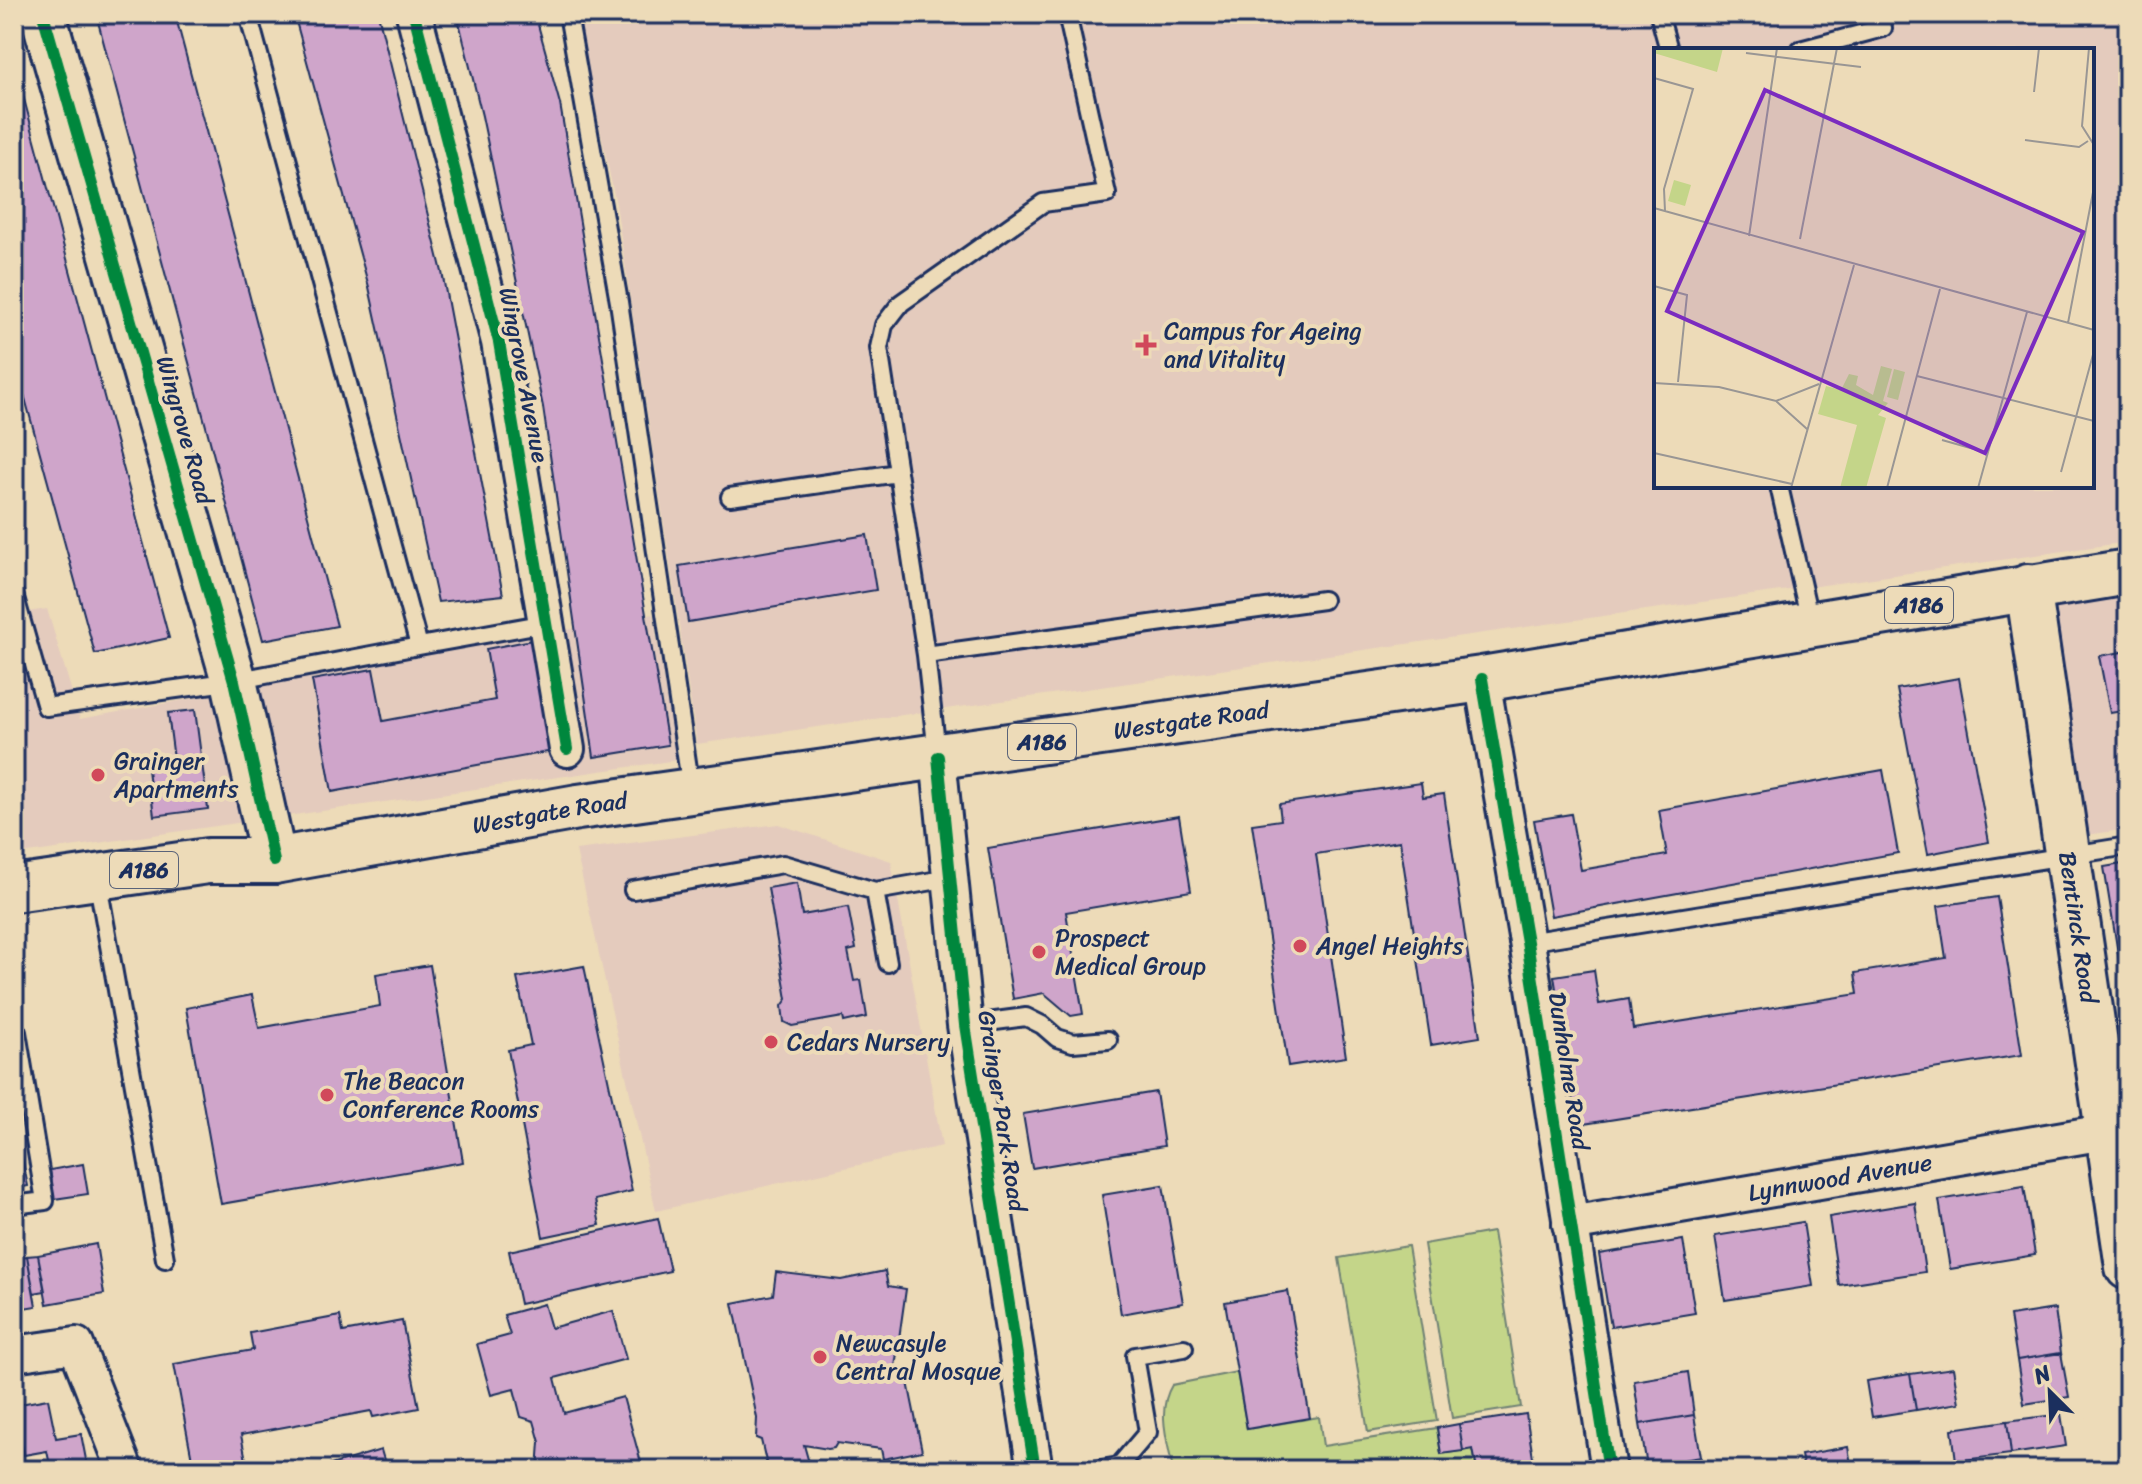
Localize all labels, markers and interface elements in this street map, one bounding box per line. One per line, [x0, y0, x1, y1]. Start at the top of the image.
inset map [1654, 48, 2094, 488]
street label: Wingrove Avenue [486, 284, 562, 467]
place label: Campus for Ageing and Vitality [1164, 310, 1362, 380]
marker: Campus for Ageing and Vitality [1135, 334, 1157, 356]
street label: Wingrove Road [144, 351, 227, 510]
road number: A186 [1885, 587, 1953, 623]
street label: Westgate Road [1111, 688, 1273, 752]
road number: A186 [1008, 724, 1076, 760]
place label: Grainger Apartments [113, 740, 239, 810]
marker: Grainger Apartments [89, 766, 107, 784]
street label: Westgate Road [469, 779, 631, 846]
street label: Bentinck Road [2046, 849, 2110, 1007]
road number: A186 [110, 852, 178, 888]
place label: Prospect Medical Group [1055, 917, 1206, 987]
place label: Angel Heights [1315, 925, 1465, 967]
marker: Angel Heights [1291, 937, 1309, 955]
marker: Prospect Medical Group [1030, 943, 1048, 961]
street label: Dunholme Road [1536, 989, 1602, 1154]
street label: Grainger Park Road [965, 1007, 1039, 1217]
place label: Cedars Nursery [787, 1021, 950, 1063]
marker: Cedars Nursery [762, 1033, 780, 1051]
place label: The Beacon Conference Rooms [343, 1060, 540, 1130]
marker: The Beacon Conference Rooms [318, 1086, 336, 1104]
street label: Lynnwood Avenue [1745, 1141, 1935, 1214]
place label: Newcasyle Central Mosque [836, 1322, 1001, 1392]
marker: Newcasyle Central Mosque [811, 1348, 829, 1366]
north arrow [2010, 1352, 2090, 1432]
text: N [2026, 1353, 2058, 1396]

